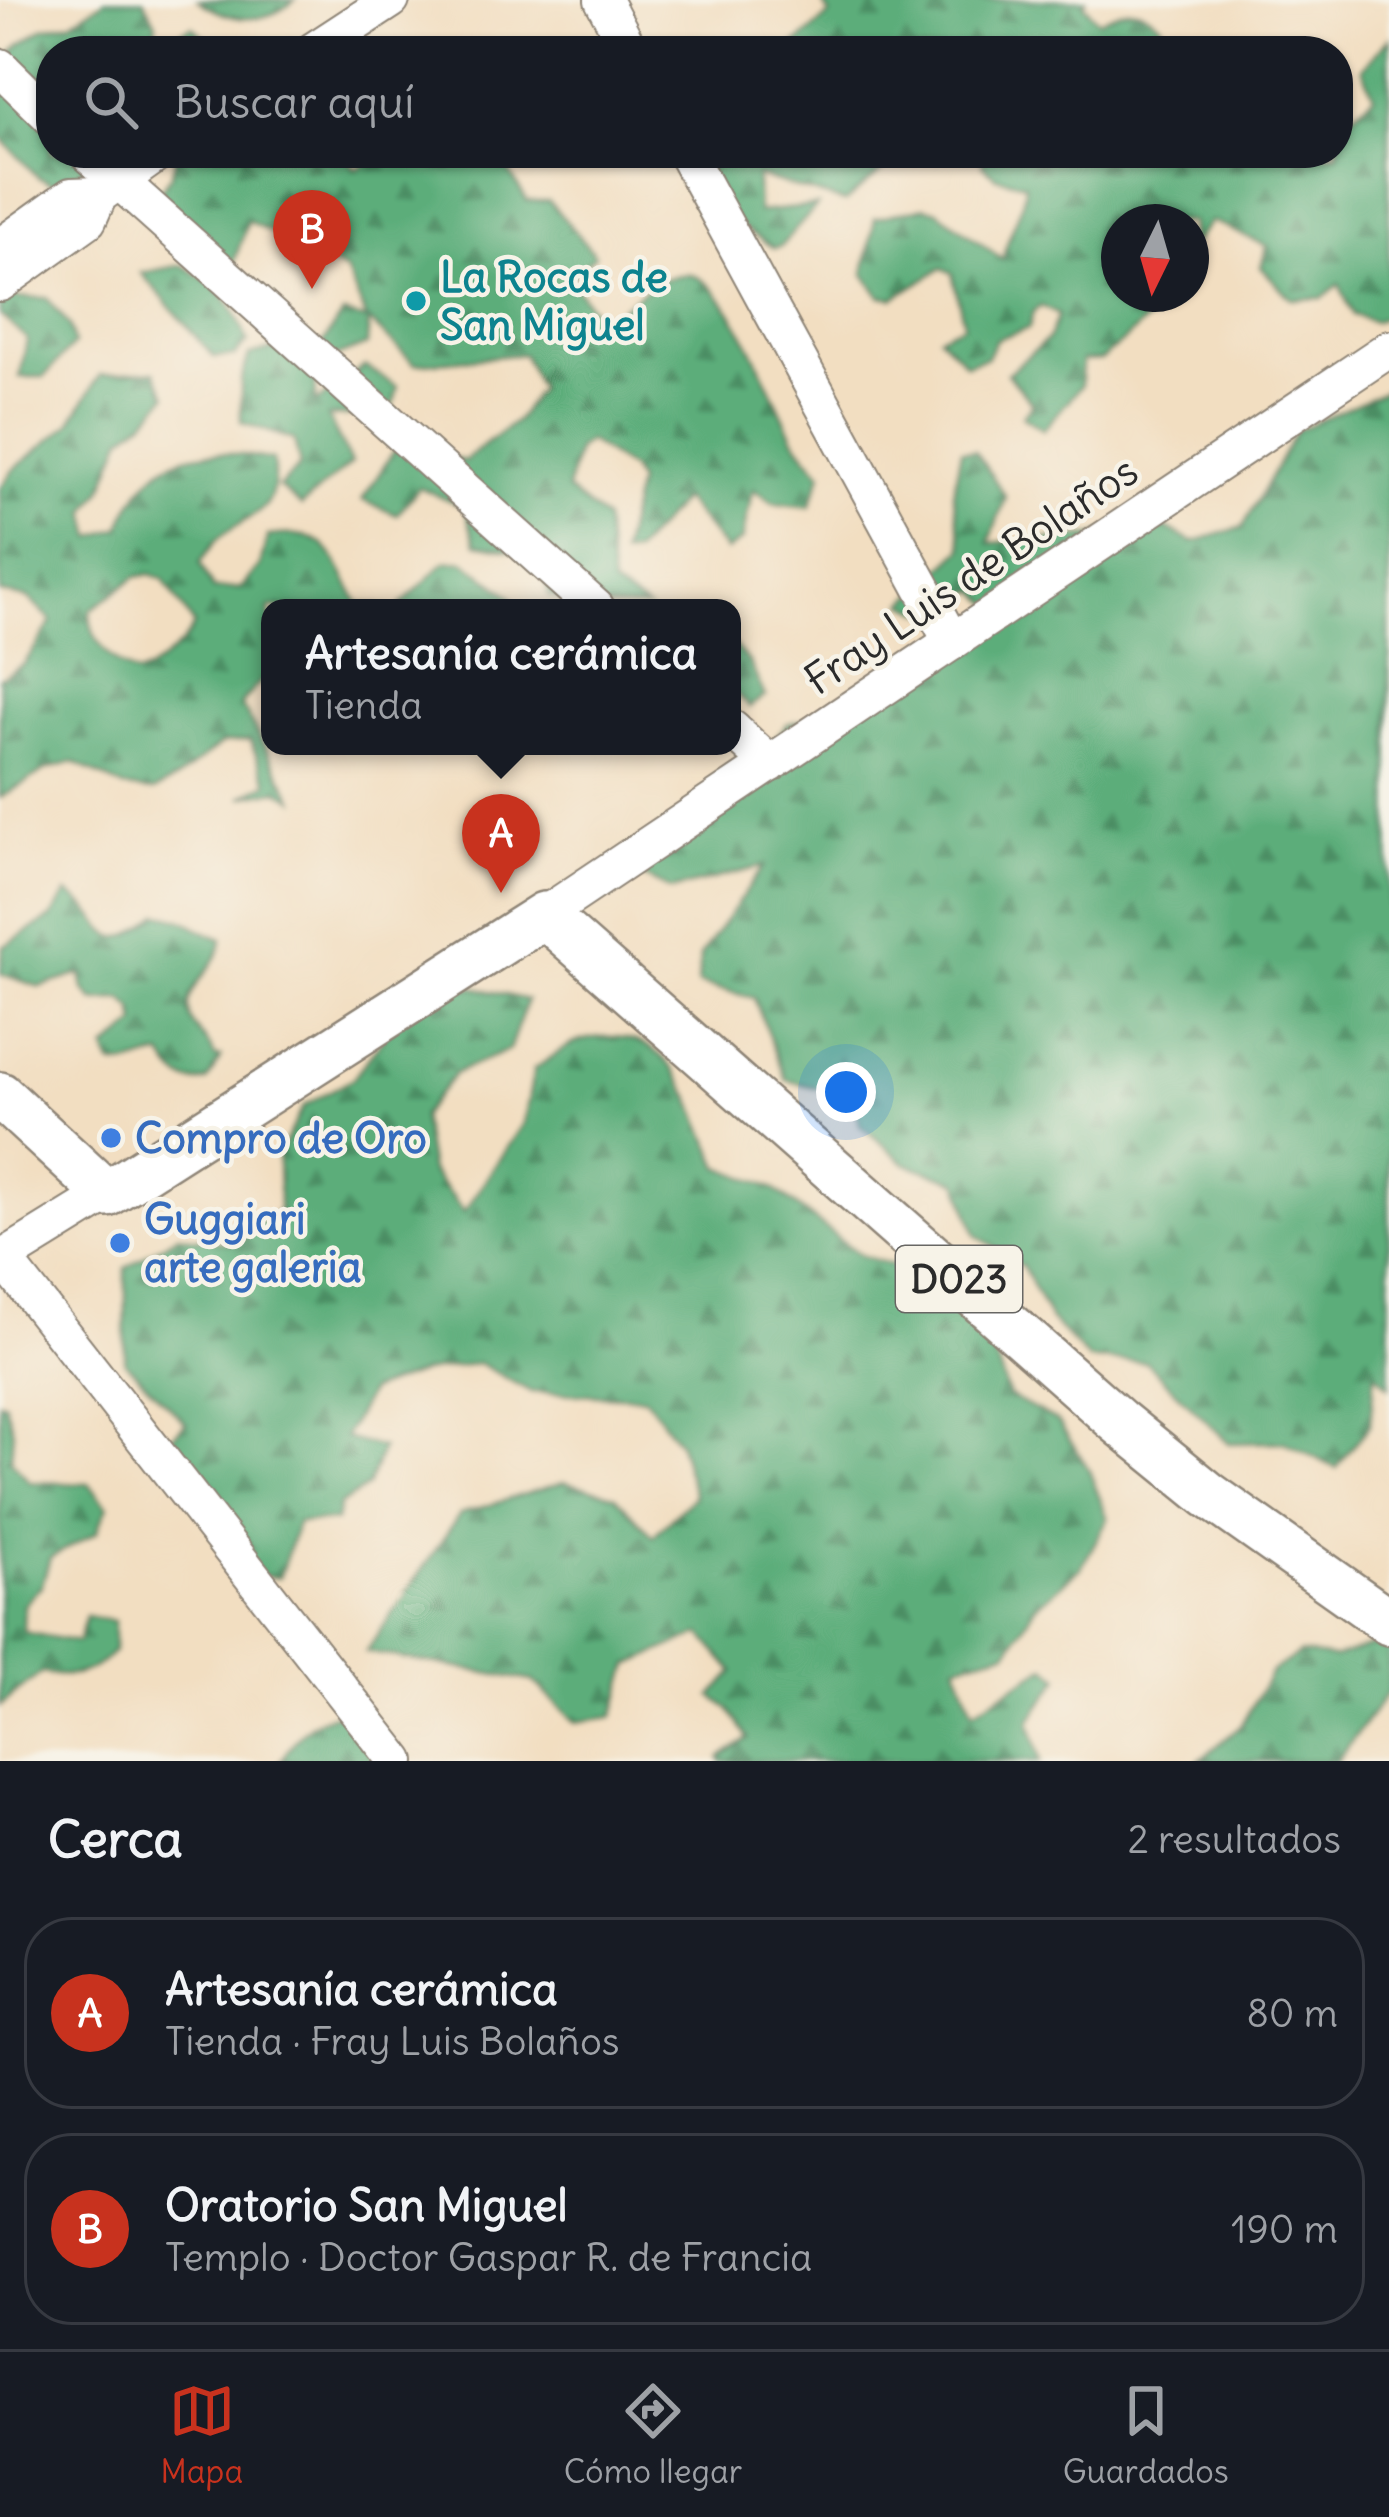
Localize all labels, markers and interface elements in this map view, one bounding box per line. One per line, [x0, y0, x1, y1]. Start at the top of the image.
search box [36, 36, 1353, 168]
icon: search [78, 69, 144, 135]
text: Buscar aquí [174, 74, 414, 130]
pin: B [273, 190, 351, 289]
north arrow [1101, 204, 1209, 312]
place label: La Rocas de San Miguel [440, 251, 668, 351]
marker: La Rocas de San Miguel [403, 288, 429, 314]
street label: Fray Luis de Bolaños [795, 444, 1147, 706]
popup [261, 599, 741, 755]
text: Artesanía cerámica [305, 625, 697, 681]
text: Tienda [305, 681, 423, 730]
pin: A [462, 794, 540, 893]
your location [816, 1062, 876, 1122]
place label: Compro de Oro [135, 1112, 427, 1164]
marker: Compro de Oro [98, 1125, 124, 1151]
place label: Guggiari arte galeria [144, 1193, 361, 1293]
marker: Guggiari arte galeria [107, 1230, 133, 1256]
road number: D023 [896, 1246, 1022, 1312]
text: Cerca [48, 1807, 183, 1871]
text: 2 resultados [1127, 1815, 1341, 1864]
text: Artesanía cerámica [165, 1961, 558, 2017]
text: A [77, 1989, 103, 2038]
text: 80 m [1246, 1989, 1338, 2038]
text: Tienda · Fray Luis Bolaños [165, 2017, 620, 2066]
text: Oratorio San Miguel [165, 2177, 568, 2233]
text: B [77, 2205, 103, 2254]
text: 190 m [1231, 2205, 1338, 2254]
text: Templo · Doctor Gaspar R. de Francia [165, 2233, 812, 2282]
tab: Mapa [160, 2378, 243, 2492]
tab: Cómo llegar [564, 2378, 742, 2492]
tab: Guardados [1063, 2378, 1229, 2492]

